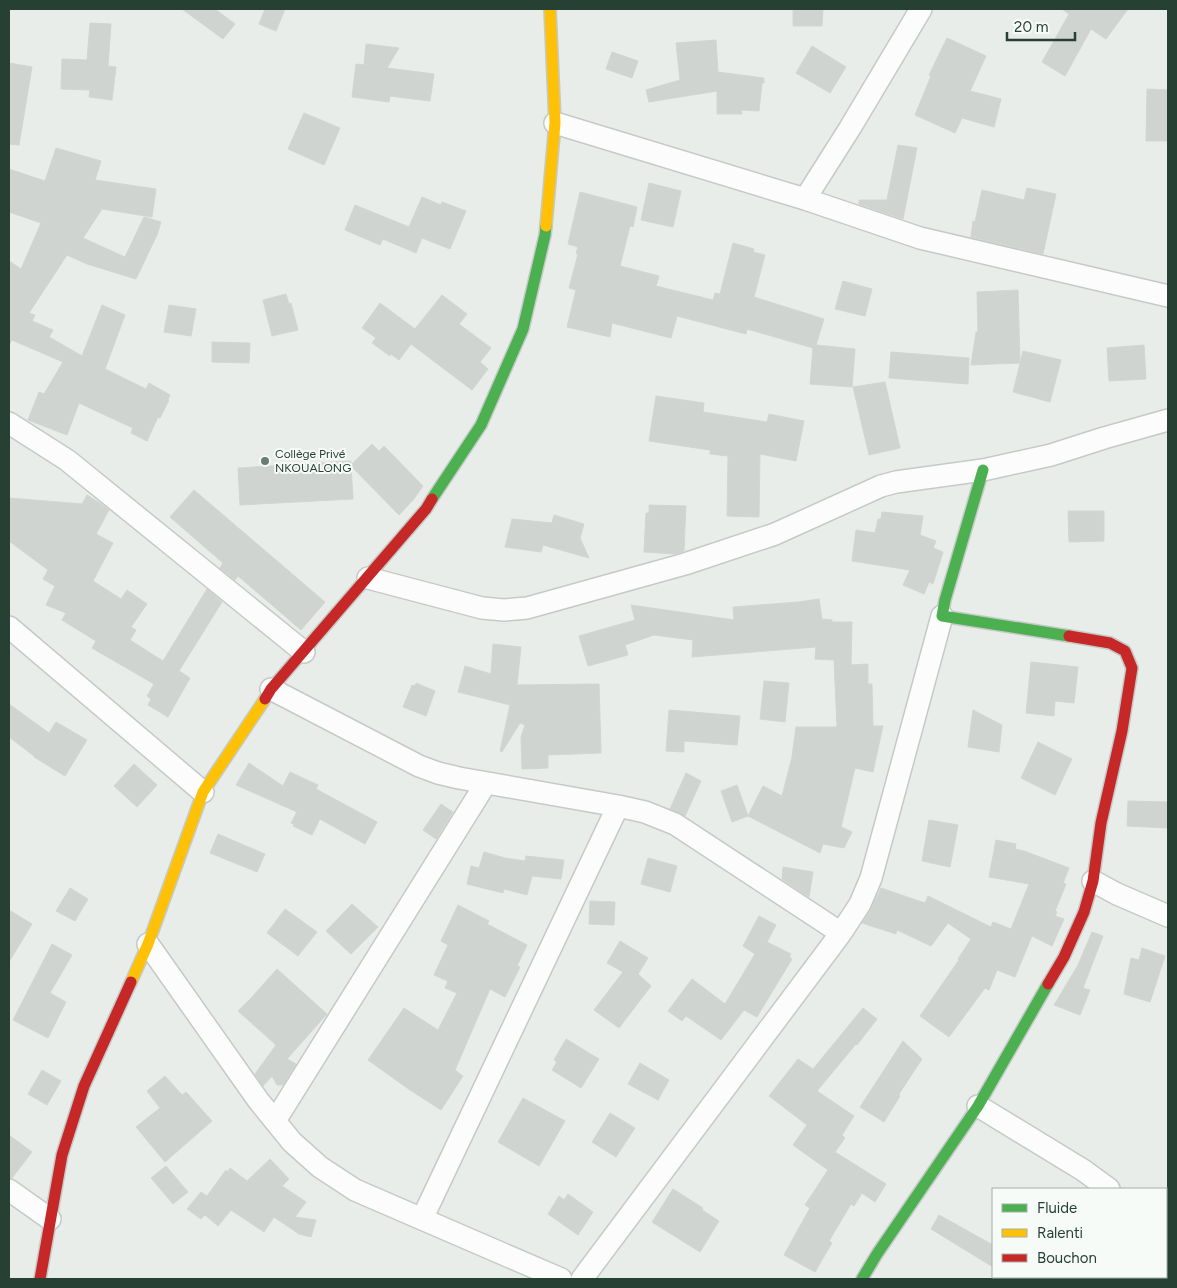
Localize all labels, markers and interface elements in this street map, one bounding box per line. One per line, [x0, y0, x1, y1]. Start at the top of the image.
scale bar [1007, 10, 1074, 42]
text: 20 m [1014, 18, 1048, 36]
place label: Collège Privé NKOUALONG [275, 447, 351, 475]
marker: Collège Privé NKOUALONG [259, 455, 271, 467]
legend [992, 1188, 1167, 1278]
text: Fluide [1037, 1199, 1077, 1217]
text: Ralenti [1037, 1224, 1083, 1242]
text: Bouchon [1037, 1249, 1097, 1267]

